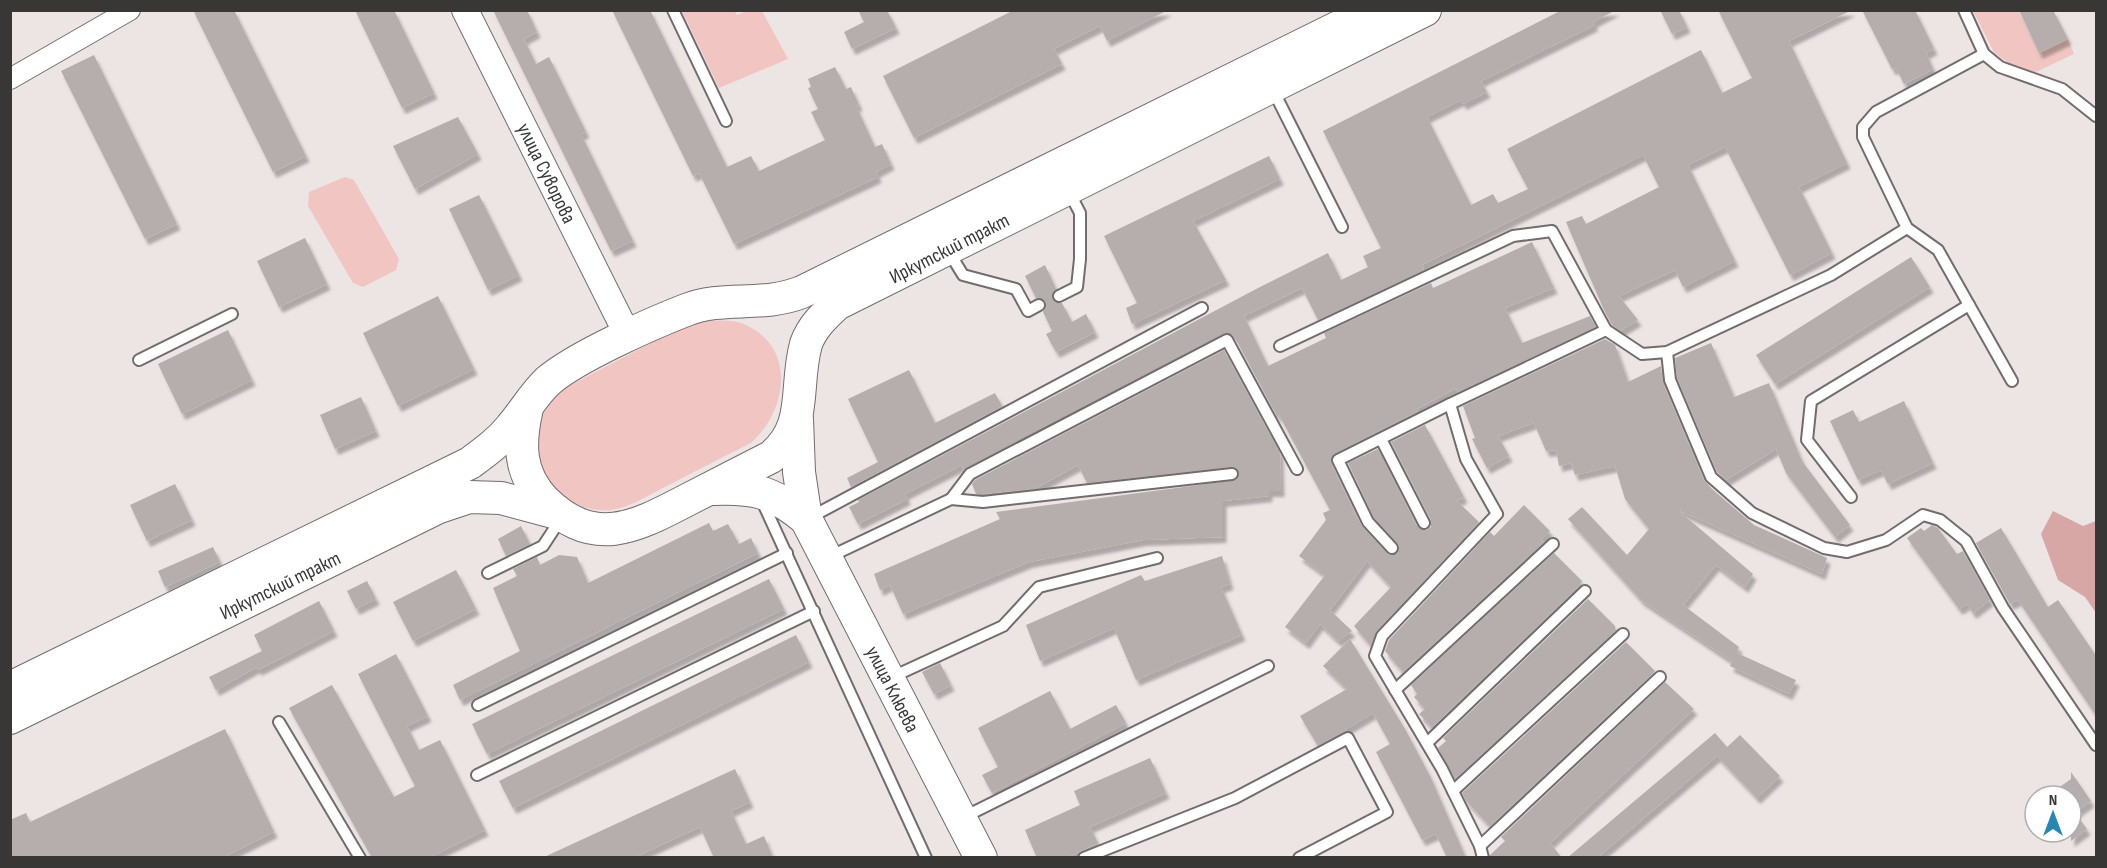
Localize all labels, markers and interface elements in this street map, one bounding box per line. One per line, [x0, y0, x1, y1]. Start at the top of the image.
street label: улица Суворова [511, 119, 581, 228]
street label: Иркутский тракт [886, 208, 1013, 289]
street label: Иркутский тракт [216, 546, 345, 625]
street label: улица Клюева [860, 642, 924, 737]
north arrow [2023, 784, 2083, 844]
text: N [2049, 791, 2057, 810]

